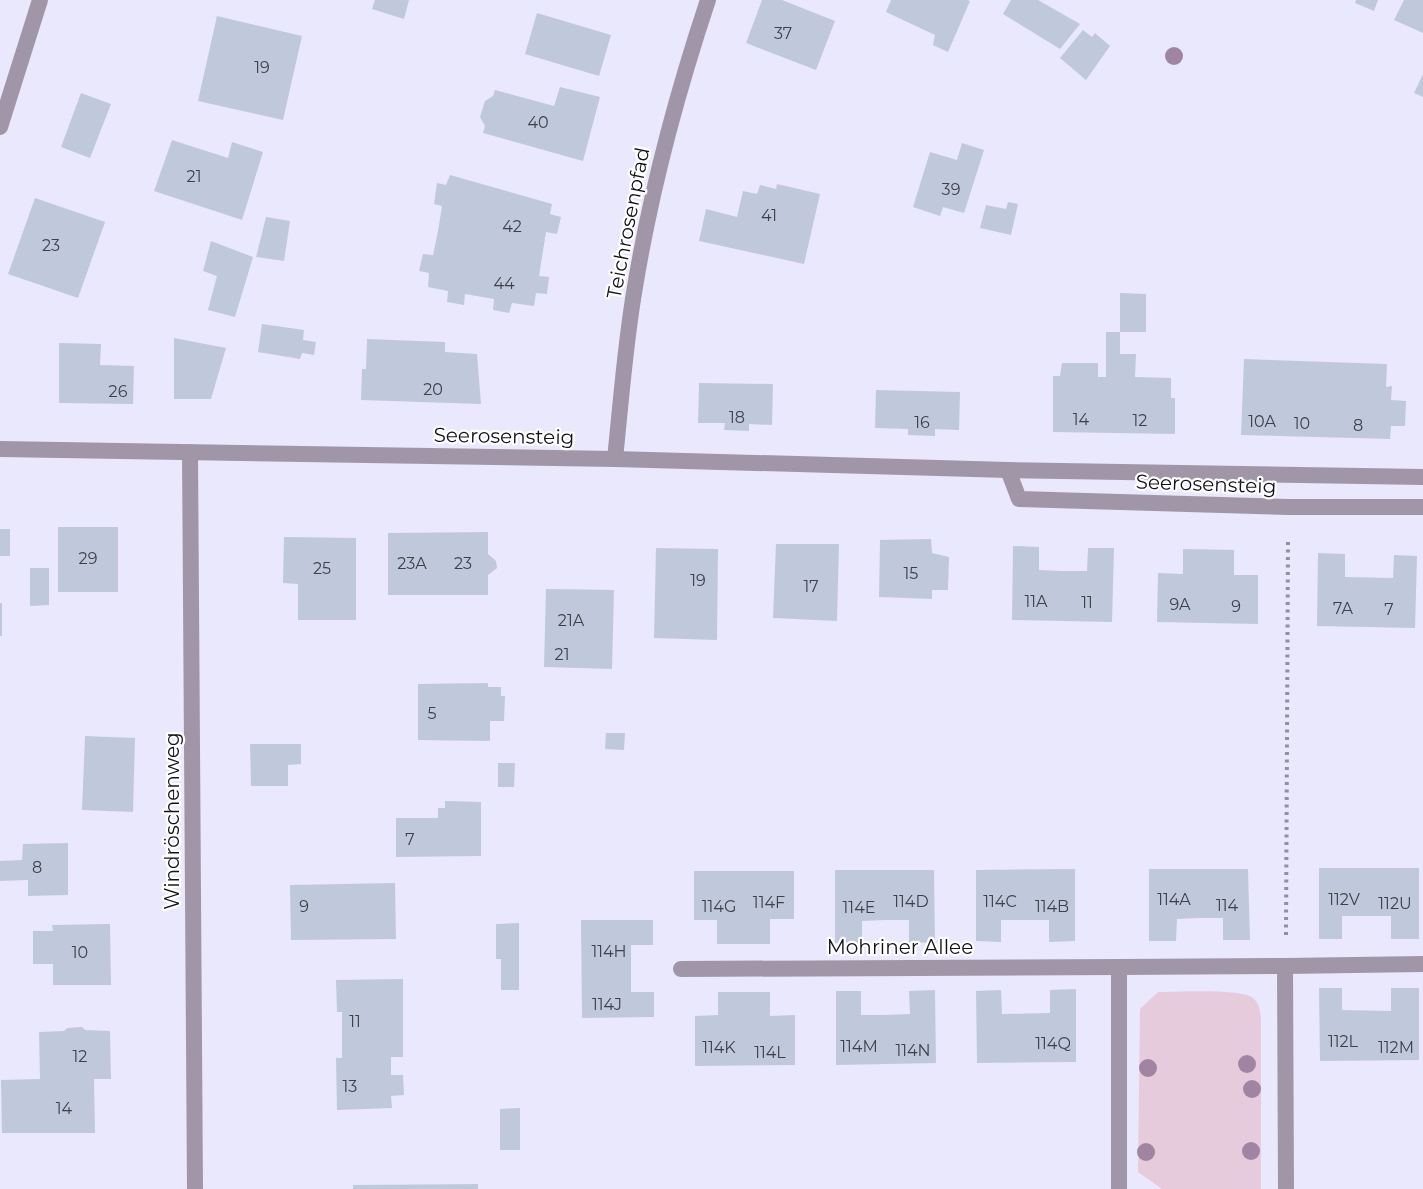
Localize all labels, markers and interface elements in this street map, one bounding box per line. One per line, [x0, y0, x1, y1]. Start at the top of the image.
house number: 37 [774, 24, 792, 43]
house number: 19 [254, 58, 270, 77]
house number: 40 [527, 113, 549, 132]
street label: Teichrosenpfad [602, 145, 654, 301]
house number: 21 [187, 167, 201, 186]
house number: 39 [942, 180, 960, 199]
house number: 41 [761, 206, 777, 225]
house number: 42 [502, 217, 522, 236]
house number: 23 [42, 236, 60, 255]
house number: 44 [493, 274, 515, 293]
house number: 20 [423, 380, 443, 399]
house number: 26 [109, 382, 128, 401]
house number: 18 [729, 408, 745, 427]
house number: 14 [1073, 410, 1090, 429]
house number: 12 [1133, 411, 1147, 430]
house number: 10A [1248, 412, 1276, 431]
house number: 16 [914, 413, 930, 432]
house number: 10 [1294, 414, 1310, 433]
house number: 8 [1353, 416, 1363, 435]
street label: Seerosensteig [433, 423, 575, 449]
street label: Seerosensteig [1135, 470, 1277, 498]
house number: 29 [79, 549, 97, 568]
house number: 23A [397, 554, 427, 573]
house number: 23 [454, 554, 472, 573]
house number: 25 [313, 559, 331, 578]
house number: 15 [904, 564, 918, 583]
house number: 19 [690, 571, 706, 590]
house number: 17 [803, 577, 819, 596]
house number: 11A [1024, 592, 1048, 611]
house number: 11 [1081, 593, 1093, 612]
house number: 9A [1169, 595, 1191, 614]
house number: 9 [1231, 597, 1241, 616]
house number: 7A [1333, 599, 1353, 618]
house number: 7 [1384, 600, 1394, 619]
house number: 21A [558, 611, 585, 630]
house number: 21 [555, 645, 569, 664]
house number: 5 [427, 704, 437, 723]
street label: Windröschenweg [160, 732, 184, 910]
house number: 7 [405, 830, 415, 849]
house number: 8 [32, 858, 42, 877]
house number: 114A [1157, 890, 1191, 909]
house number: 112V [1328, 890, 1361, 909]
house number: 114D [893, 892, 929, 911]
house number: 114C [983, 892, 1017, 911]
house number: 114F [753, 893, 785, 912]
house number: 112U [1378, 894, 1412, 913]
house number: 114 [1216, 896, 1238, 915]
house number: 9 [299, 897, 309, 916]
house number: 114G [702, 897, 736, 916]
house number: 114B [1035, 897, 1069, 916]
house number: 114E [843, 898, 875, 917]
street label: Mohriner Allee [827, 935, 973, 959]
house number: 114H [591, 942, 627, 961]
house number: 10 [72, 943, 88, 962]
house number: 114J [592, 995, 622, 1014]
house number: 11 [349, 1012, 361, 1031]
house number: 112L [1328, 1032, 1359, 1051]
house number: 114Q [1035, 1034, 1071, 1053]
house number: 114M [840, 1037, 878, 1056]
house number: 114K [702, 1038, 736, 1057]
house number: 112M [1378, 1038, 1414, 1057]
house number: 114N [895, 1041, 931, 1060]
house number: 114L [754, 1043, 786, 1062]
house number: 12 [73, 1047, 87, 1066]
house number: 13 [343, 1077, 357, 1096]
house number: 14 [56, 1099, 73, 1118]

